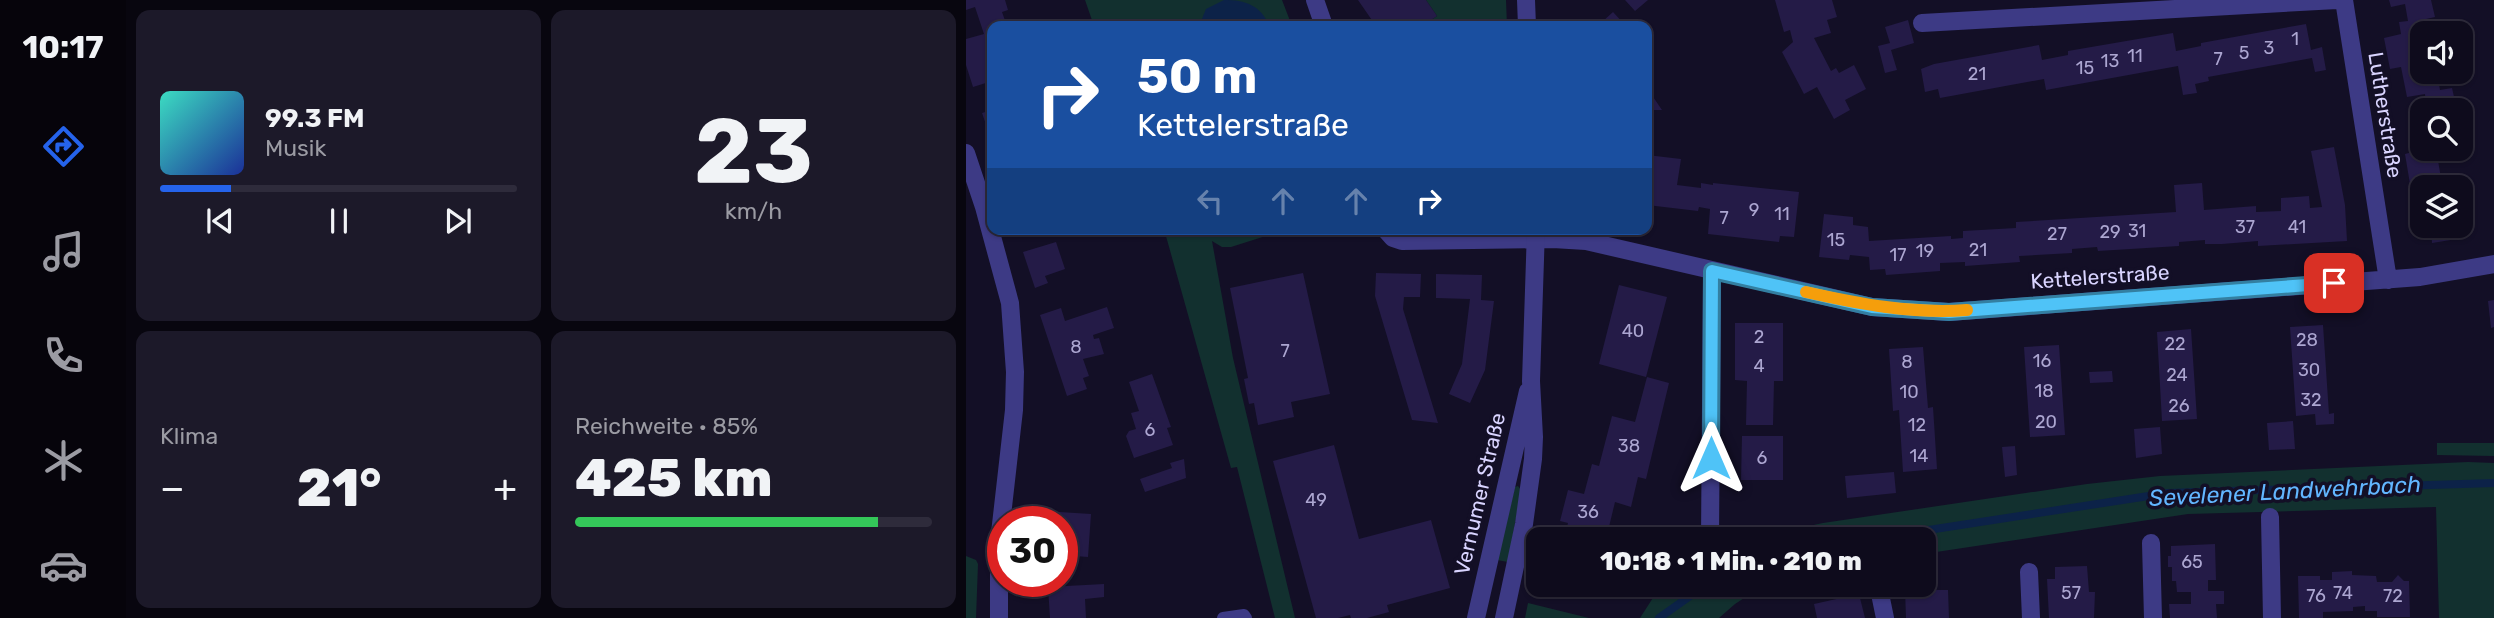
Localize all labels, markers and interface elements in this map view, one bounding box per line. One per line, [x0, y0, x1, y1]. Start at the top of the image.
map controls [2410, 21, 2473, 238]
button: sound [2410, 21, 2473, 84]
text: 10:17 [22, 28, 104, 66]
house number: 1 [2291, 28, 2299, 50]
house number: 3 [2264, 37, 2274, 59]
house number: 5 [2239, 42, 2249, 64]
house number: 11 [2127, 45, 2143, 67]
text: 50 m [1137, 47, 1257, 105]
house number: 7 [2213, 48, 2223, 70]
icon: right [1022, 49, 1113, 140]
house number: 13 [2101, 50, 2119, 72]
street label: Lutherstraße [2363, 50, 2408, 180]
house number: 15 [2076, 57, 2094, 79]
house number: 21 [1968, 63, 1986, 85]
text: 23 [694, 97, 813, 205]
button: search [2410, 98, 2473, 161]
text: 99.3 FM [265, 103, 365, 134]
text: Kettelerstraße [1137, 106, 1349, 144]
icon: directions [39, 122, 88, 171]
text: Musik [265, 134, 326, 162]
button: layers [2410, 175, 2473, 238]
icon: left [1191, 182, 1229, 220]
icon: ahead [1264, 182, 1302, 220]
icon: ahead [1337, 182, 1375, 220]
icon: right [1410, 182, 1448, 220]
text: km/h [725, 197, 782, 225]
house number: 9 [1749, 199, 1759, 221]
icon: previous [201, 202, 239, 240]
icon: pause [320, 202, 358, 240]
icon: next [439, 202, 477, 240]
house number: 11 [1774, 203, 1790, 225]
house number: 7 [1719, 207, 1729, 229]
house number: 37 [2235, 216, 2255, 238]
house number: 41 [2288, 216, 2306, 238]
house number: 31 [2128, 220, 2146, 242]
house number: 29 [2099, 221, 2121, 243]
house number: 27 [2047, 223, 2067, 245]
icon: music [39, 227, 88, 276]
house number: 15 [1827, 229, 1845, 251]
house number: 21 [1969, 239, 1987, 261]
house number: 19 [1916, 240, 1934, 262]
house number: 17 [1890, 244, 1906, 266]
pin [2304, 253, 2364, 313]
street label: Kettelerstraße [2030, 259, 2170, 294]
icon: arrive [2315, 264, 2353, 302]
house number: 40 [1622, 320, 1644, 342]
house number: 2 [1754, 326, 1764, 348]
house number: 28 [2296, 329, 2318, 351]
icon: phone [39, 331, 88, 380]
house number: 22 [2164, 333, 2186, 355]
house number: 8 [1070, 336, 1082, 358]
house number: 7 [1280, 340, 1290, 362]
house number: 16 [2033, 350, 2051, 372]
house number: 8 [1901, 351, 1913, 373]
house number: 4 [1753, 355, 1765, 377]
house number: 30 [2298, 359, 2320, 381]
house number: 24 [2166, 364, 2188, 386]
house number: 18 [2034, 380, 2054, 402]
house number: 10 [1899, 381, 1919, 403]
house number: 32 [2300, 389, 2322, 411]
house number: 26 [2168, 395, 2190, 417]
street label: Vernumer Straße [1449, 410, 1510, 577]
house number: 20 [2035, 411, 2057, 433]
text: Reichweite · 85% [575, 412, 758, 440]
house number: 12 [1908, 414, 1926, 436]
house number: 6 [1145, 419, 1156, 441]
position arrow [1674, 421, 1748, 495]
text: Klima [160, 422, 218, 450]
house number: 38 [1618, 435, 1640, 457]
icon: climate [39, 436, 88, 485]
house number: 14 [1910, 445, 1928, 467]
text: 425 km [575, 447, 772, 509]
house number: 6 [1757, 447, 1768, 469]
text: 21° [297, 457, 381, 519]
text: − [160, 465, 185, 511]
text: + [493, 465, 517, 511]
water label: Sevelener Landwehrbach [2148, 470, 2422, 512]
house number: 49 [1305, 489, 1327, 511]
house number: 36 [1577, 501, 1599, 523]
speed limit sign: 30 [987, 506, 1078, 597]
icon: car [39, 541, 88, 590]
text: 10:18 · 1 Min. · 210 m [1600, 546, 1862, 577]
house number: 65 [2181, 551, 2203, 573]
house number: 57 [2061, 582, 2081, 604]
house number: 74 [2333, 582, 2353, 604]
house number: 76 [2306, 585, 2326, 607]
house number: 72 [2383, 585, 2403, 607]

